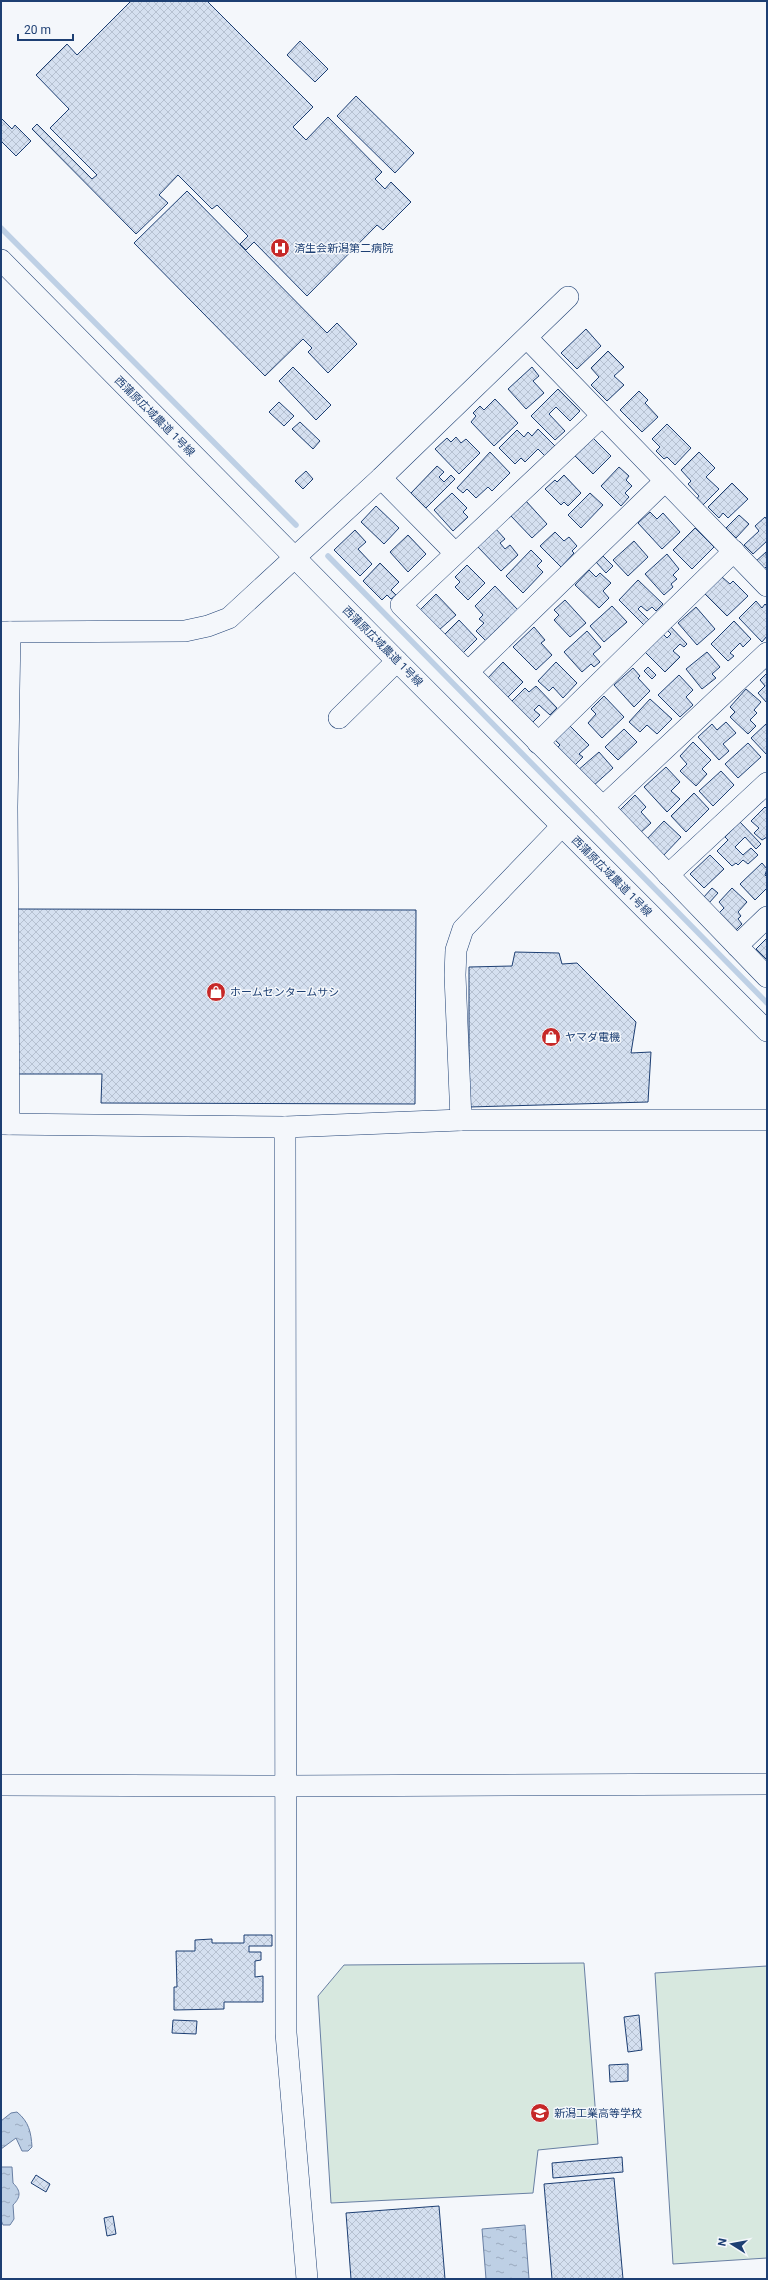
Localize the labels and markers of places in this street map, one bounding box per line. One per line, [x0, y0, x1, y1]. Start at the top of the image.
hospital icon: 済生会新潟第二病院 [269, 237, 291, 259]
place label: 済生会新潟第二病院 [294, 242, 393, 255]
shop icon: ホームセンタームサシ [205, 981, 227, 1003]
place label: ホームセンタームサシ [230, 986, 339, 999]
shop icon: ヤマダ電機 [540, 1026, 562, 1048]
place label: ヤマダ電機 [565, 1031, 620, 1044]
school or university icon: 新潟工業高等学校 [529, 2102, 551, 2124]
place label: 新潟工業高等学校 [554, 2107, 642, 2120]

